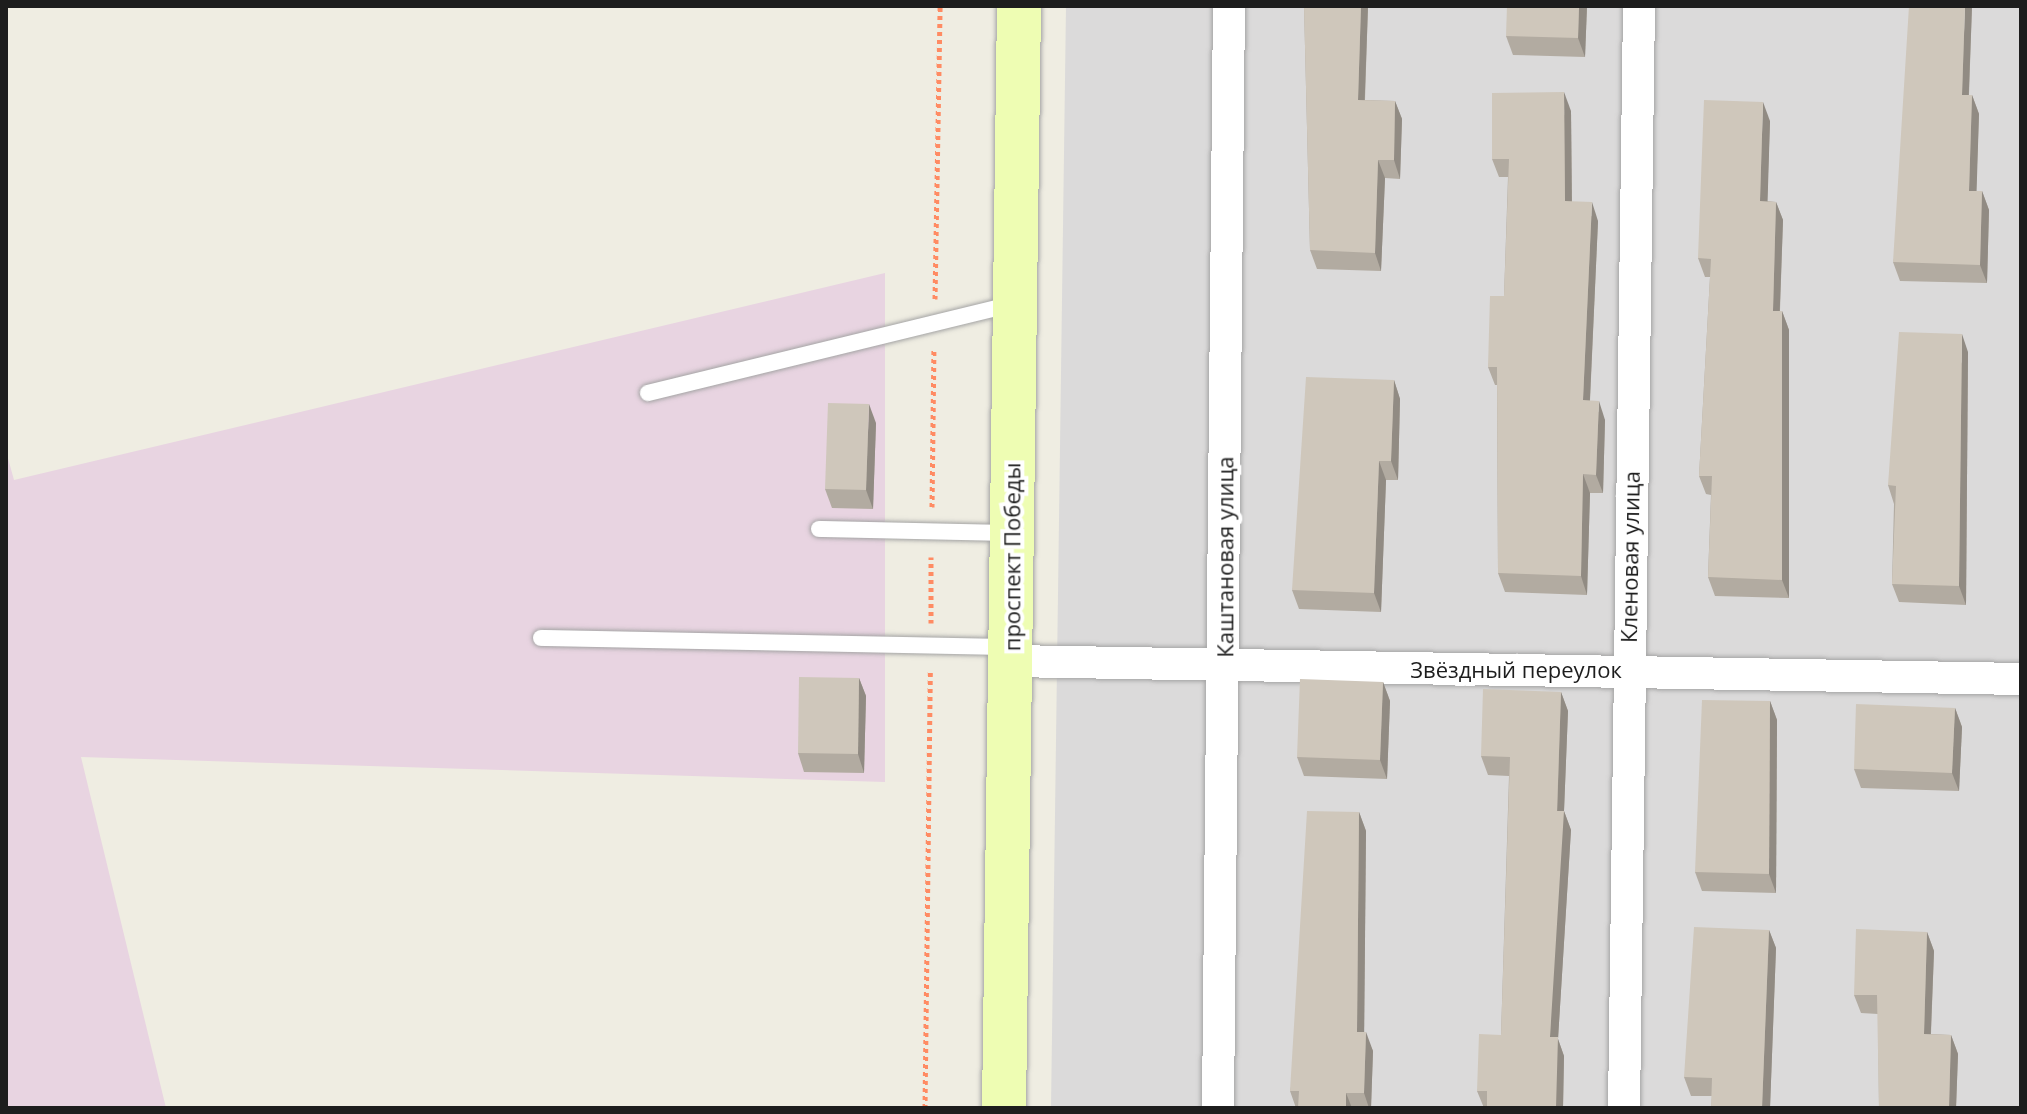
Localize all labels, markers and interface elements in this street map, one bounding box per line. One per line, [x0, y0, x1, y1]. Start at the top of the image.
street label: Каштановая улица [1212, 456, 1238, 658]
street label: проспект Победы [999, 463, 1025, 651]
street label: Кленовая улица [1615, 471, 1645, 643]
street label: Звёздный переулок [1410, 657, 1622, 683]

